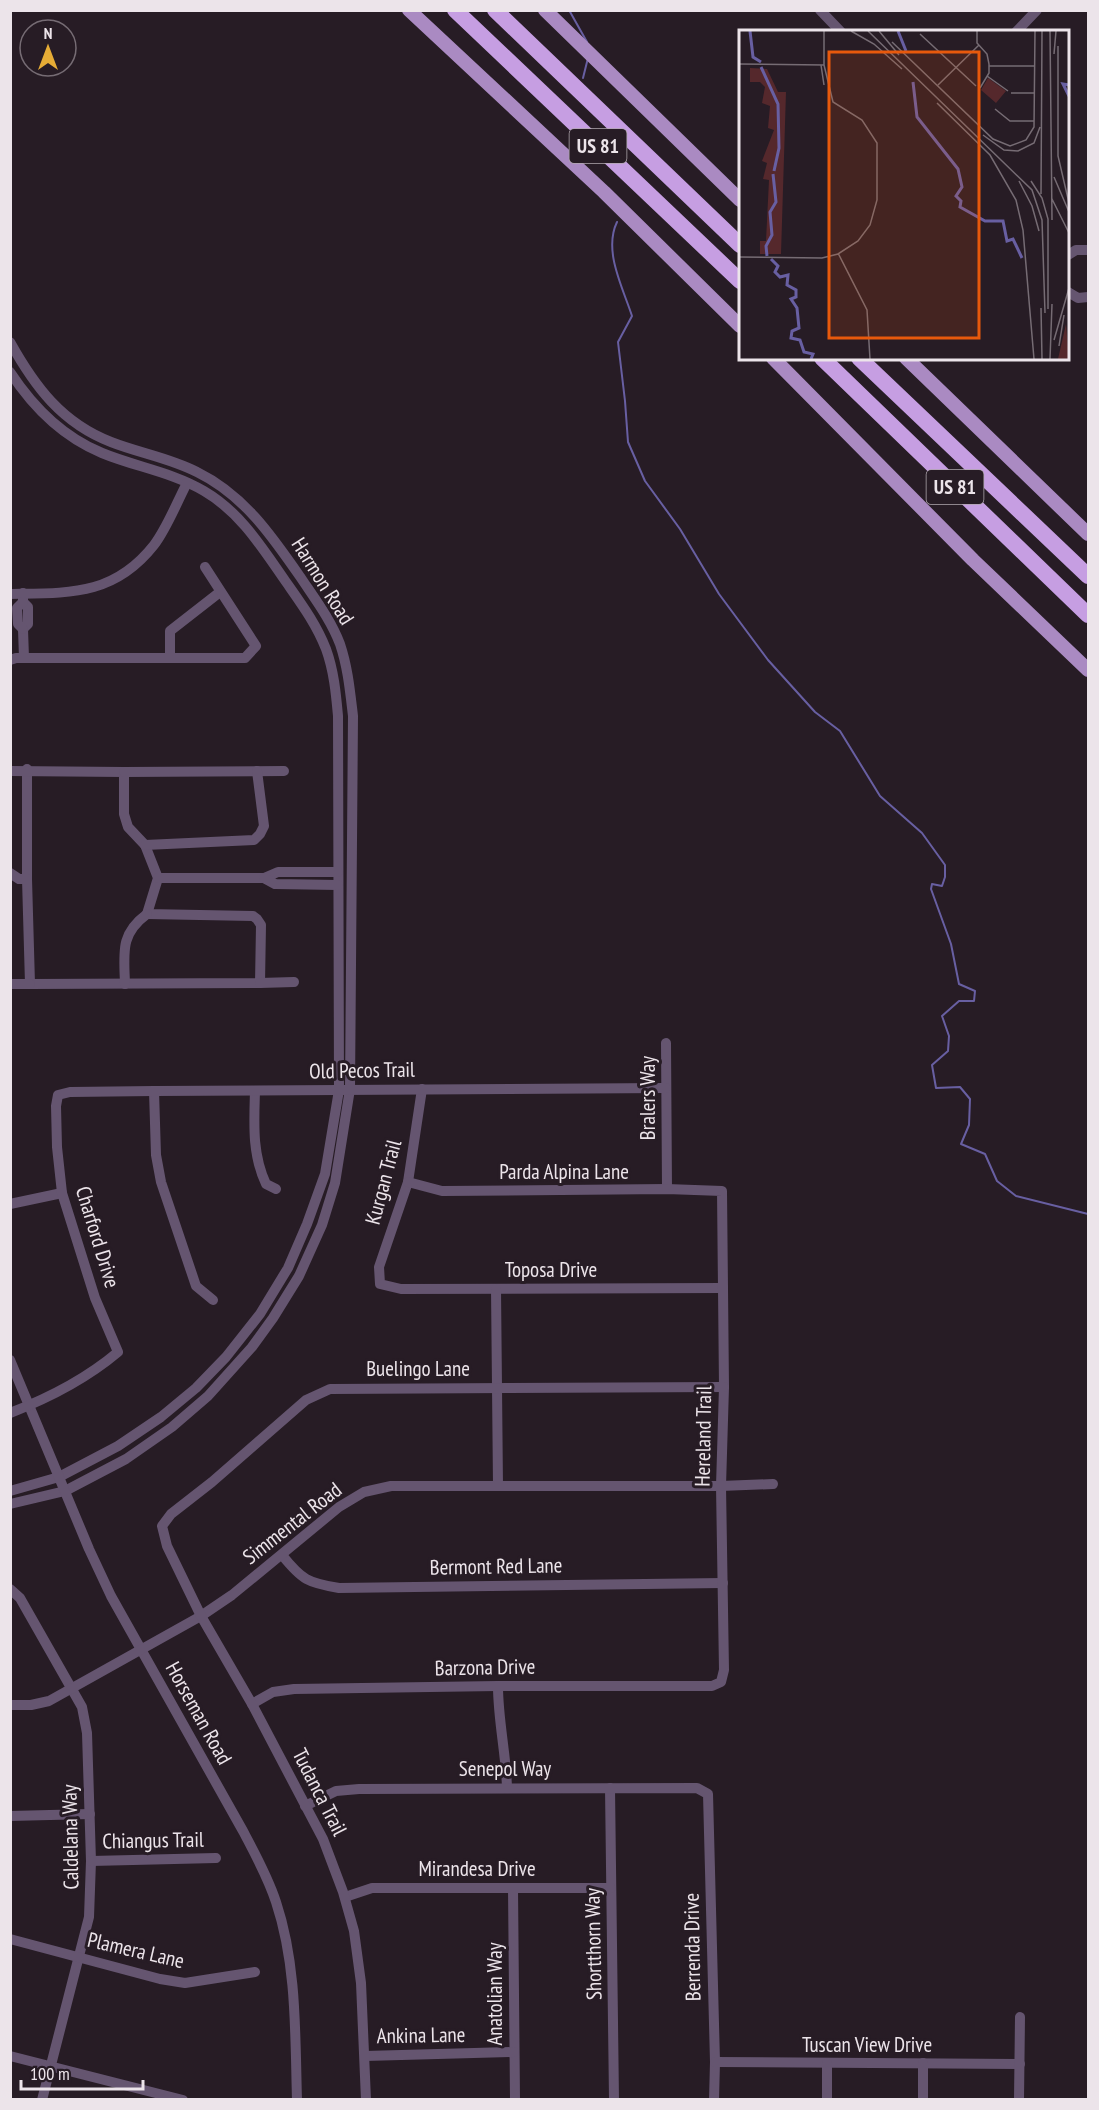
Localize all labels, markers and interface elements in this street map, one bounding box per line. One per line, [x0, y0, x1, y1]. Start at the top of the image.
north arrow [18, 18, 78, 78]
text: N [44, 23, 52, 43]
inset map [739, 30, 1069, 360]
road number: US 81 [570, 129, 626, 163]
road number: US 81 [926, 470, 984, 504]
street label: Harmon Road [286, 532, 360, 630]
street label: Old Pecos Trail [309, 1056, 415, 1084]
street label: Bralers Way [634, 1056, 661, 1140]
street label: Kurgan Trail [359, 1137, 407, 1227]
street label: Parda Alpina Lane [499, 1158, 629, 1185]
street label: Charford Drive [70, 1183, 126, 1291]
street label: Toposa Drive [505, 1256, 597, 1283]
street label: Buelingo Lane [366, 1355, 470, 1382]
street label: Hereland Trail [689, 1385, 717, 1487]
street label: Simmental Road [237, 1476, 347, 1570]
street label: Bermont Red Lane [429, 1551, 563, 1581]
street label: Barzona Drive [434, 1653, 536, 1681]
street label: Horseman Road [160, 1657, 238, 1769]
street label: Tudanca Trail [287, 1744, 354, 1840]
street label: Senepol Way [459, 1755, 551, 1782]
street label: Caldelana Way [56, 1784, 84, 1890]
street label: Chiangus Trail [102, 1826, 204, 1854]
street label: Mirandesa Drive [418, 1855, 536, 1882]
street label: Shortthorn Way [579, 1888, 607, 2000]
street label: Berrenda Drive [678, 1893, 706, 2001]
street label: Plamera Lane [85, 1926, 187, 1974]
street label: Anatolian Way [481, 1942, 508, 2046]
street label: Ankina Lane [376, 2021, 466, 2049]
street label: Tuscan View Drive [802, 2031, 932, 2058]
scale bar [21, 2053, 142, 2091]
text: 100 m [30, 2062, 70, 2085]

